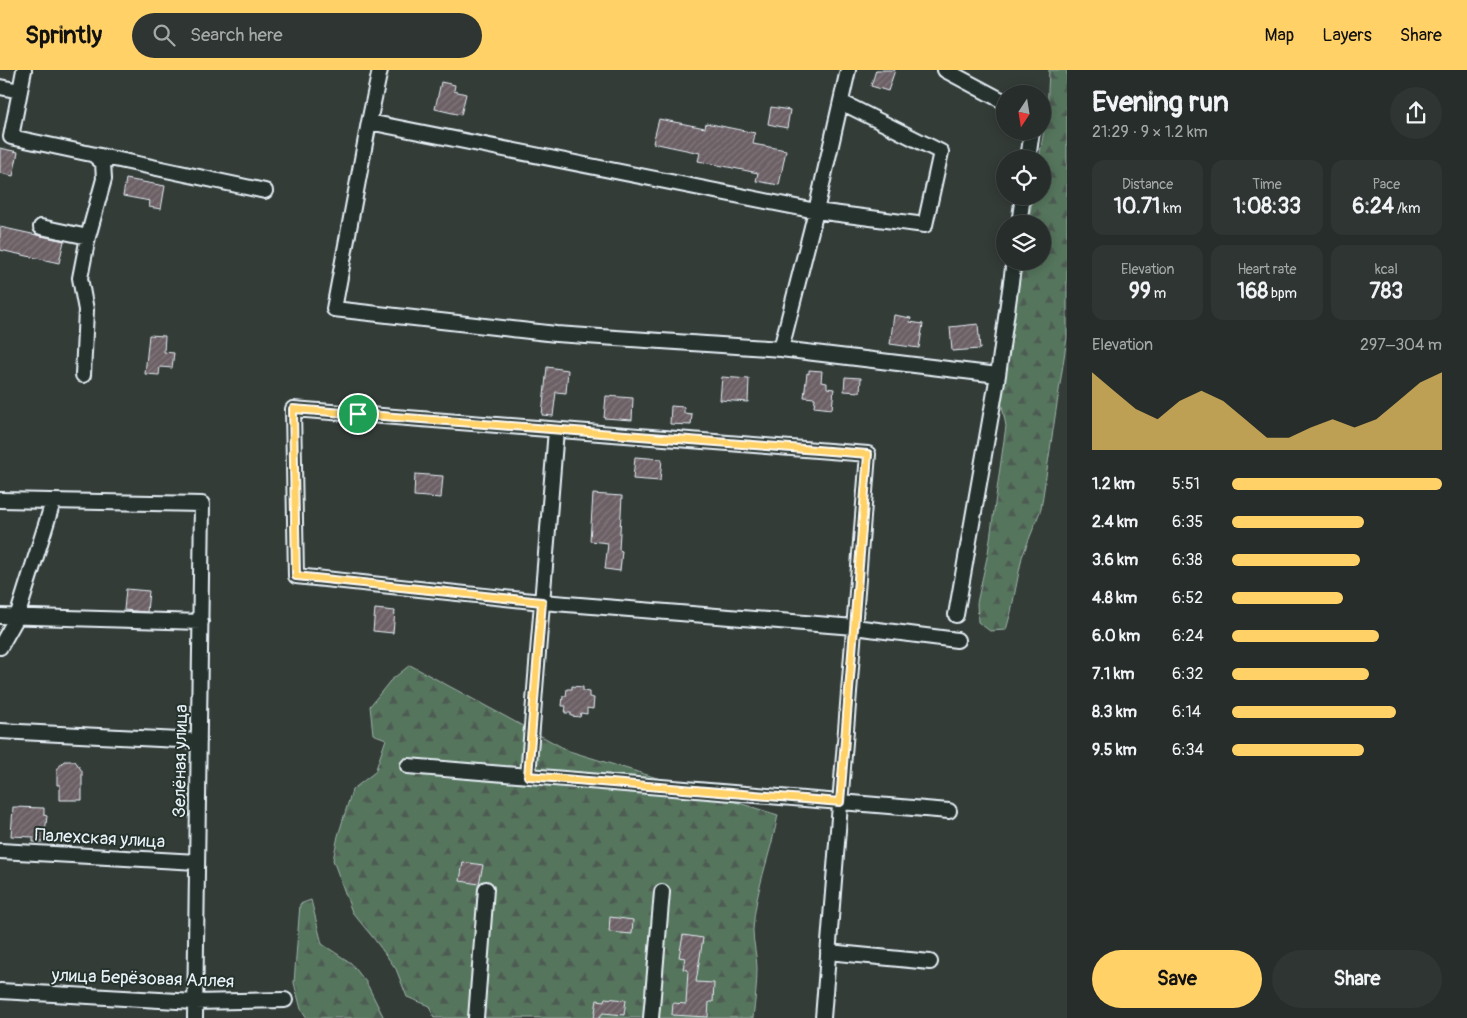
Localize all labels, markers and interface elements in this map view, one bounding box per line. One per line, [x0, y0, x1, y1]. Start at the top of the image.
search box [132, 13, 482, 58]
text: Sprintly [25, 21, 102, 50]
icon: search [150, 21, 178, 49]
text: Search here [190, 23, 283, 47]
text: Map [1265, 24, 1294, 47]
text: Layers [1322, 24, 1372, 47]
text: Share [1400, 24, 1442, 47]
north arrow [996, 85, 1051, 140]
map controls [996, 85, 1051, 270]
text: Evening run [1092, 85, 1229, 120]
button: share [1390, 87, 1442, 139]
text: 21:29 · 9 × 1.2 km [1092, 122, 1208, 142]
button: locate [996, 150, 1051, 205]
text: Distance [1122, 176, 1173, 193]
text: Time [1252, 176, 1282, 193]
text: Pace [1372, 176, 1400, 193]
text: 10.71 [1114, 193, 1160, 220]
text: 1:08:33 [1233, 193, 1301, 220]
text: 6:24 [1352, 193, 1394, 220]
text: km [1160, 200, 1182, 217]
text: /km [1394, 200, 1420, 217]
button: layers [996, 215, 1051, 270]
text: Elevation [1121, 261, 1174, 278]
text: Heart rate [1237, 261, 1297, 278]
text: kcal [1375, 261, 1398, 278]
text: 99 [1129, 278, 1151, 305]
text: 168 [1237, 278, 1268, 305]
text: 783 [1370, 278, 1403, 305]
text: m [1151, 285, 1166, 302]
text: bpm [1268, 285, 1297, 302]
text: Elevation [1092, 335, 1153, 355]
text: 297–304 m [1360, 335, 1442, 355]
pin [337, 393, 379, 435]
icon: arrive [344, 400, 372, 428]
text: 1.2 km [1092, 474, 1135, 494]
text: 5:51 [1172, 474, 1200, 494]
text: 2.4 km [1092, 512, 1138, 532]
text: 6:35 [1172, 512, 1203, 532]
text: 3.6 km [1092, 550, 1138, 570]
text: 6:38 [1172, 550, 1203, 570]
text: 4.8 km [1092, 588, 1137, 608]
text: 6:52 [1172, 588, 1203, 608]
text: 6.0 km [1092, 626, 1140, 646]
text: 6:24 [1172, 626, 1204, 646]
text: 7.1 km [1092, 664, 1135, 684]
text: 6:32 [1172, 664, 1203, 684]
text: 8.3 km [1092, 702, 1137, 722]
text: 6:14 [1172, 702, 1201, 722]
street label: Зелёная улица [168, 704, 193, 818]
text: 9.5 km [1092, 740, 1137, 760]
text: 6:34 [1172, 740, 1204, 760]
street label: Палехская улица [34, 824, 166, 853]
button: Save [1092, 950, 1262, 1008]
button: Share [1272, 950, 1442, 1008]
street label: улица Берёзовая Аллея [50, 964, 235, 993]

